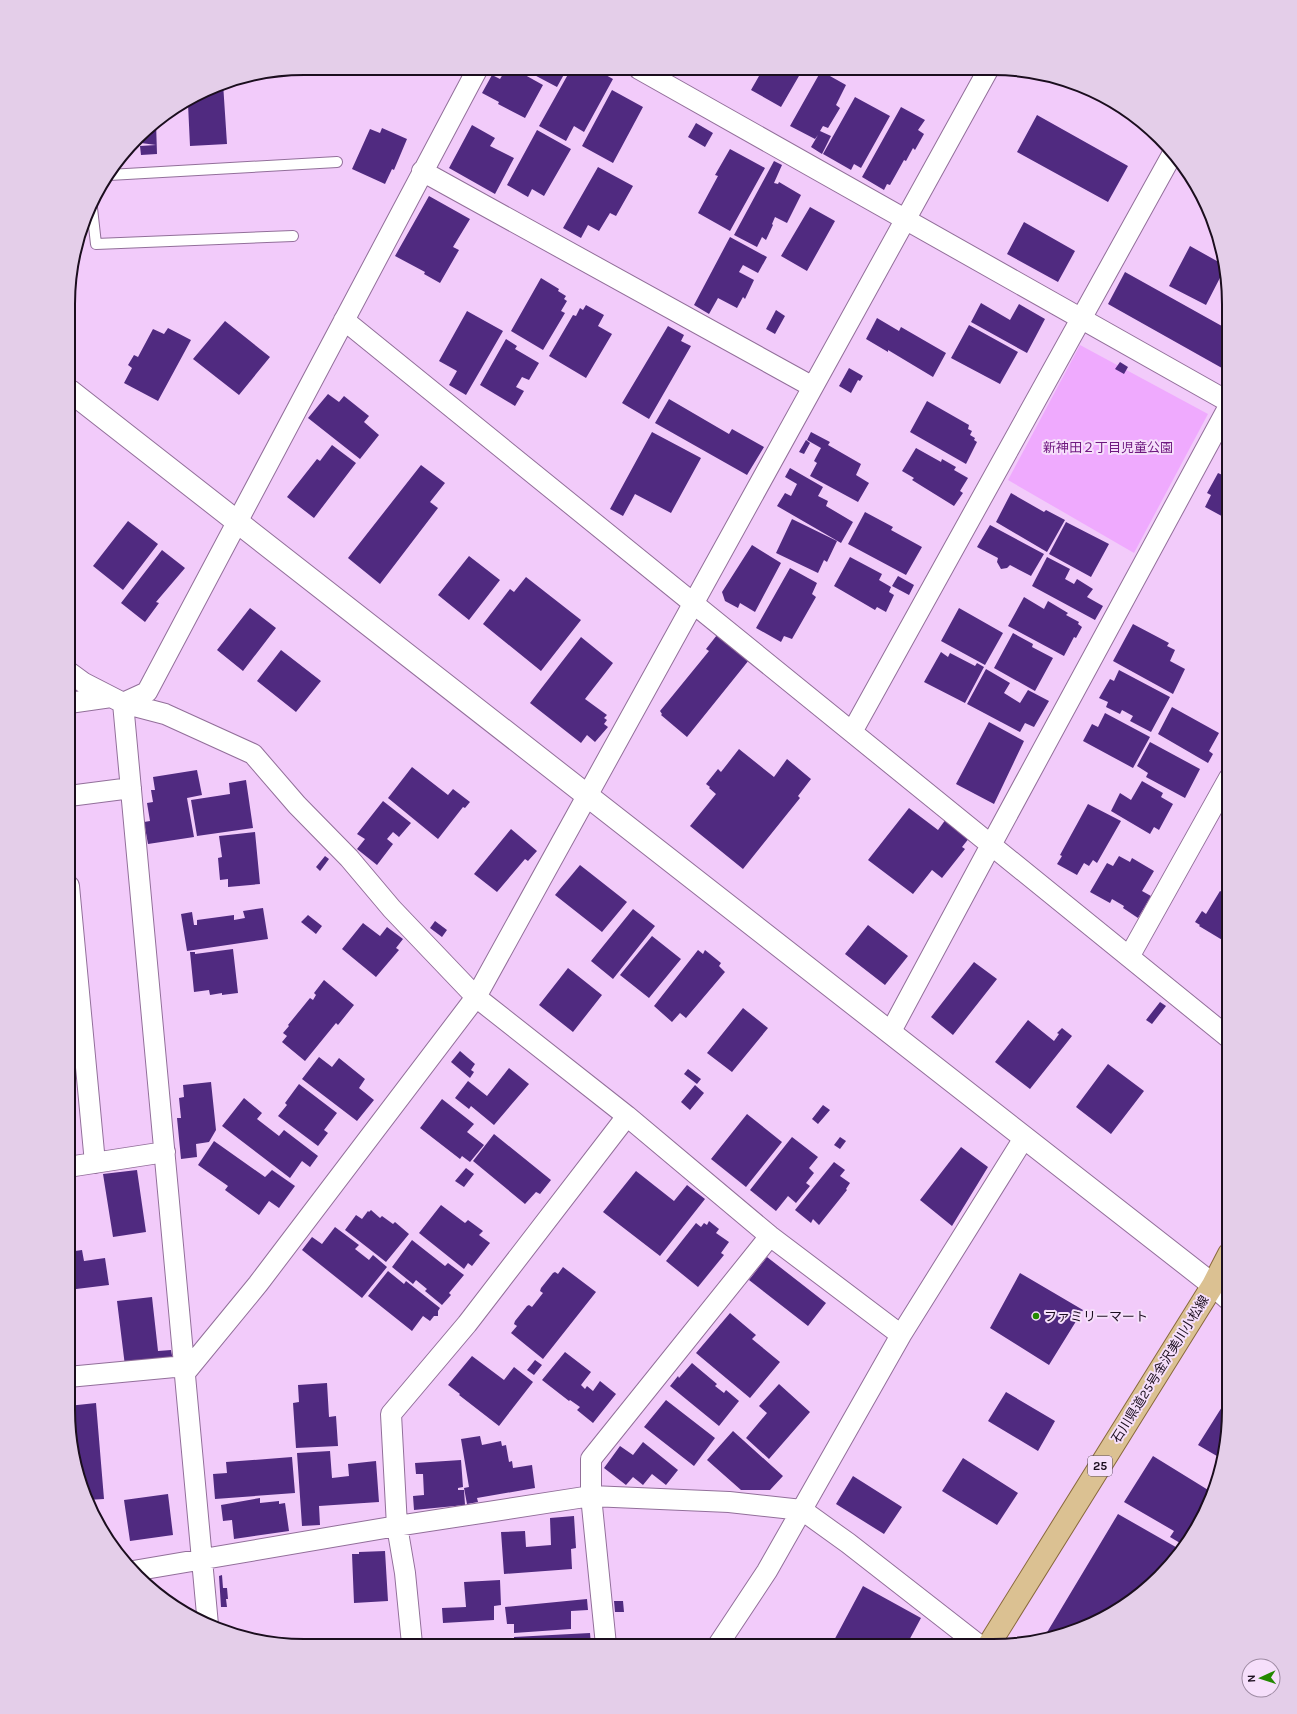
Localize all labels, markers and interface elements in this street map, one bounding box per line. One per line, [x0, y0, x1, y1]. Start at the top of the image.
park label: 新神田２丁目児童公園 [1043, 440, 1173, 455]
street label: 石川県道25号金沢美川小松線 [1108, 1293, 1212, 1445]
place label: ファミリーマート [1044, 1309, 1148, 1324]
marker: ファミリーマート [1031, 1311, 1041, 1321]
road number: 25 [1088, 1456, 1112, 1476]
north arrow [1241, 1658, 1281, 1698]
text: N [1245, 1674, 1258, 1683]

